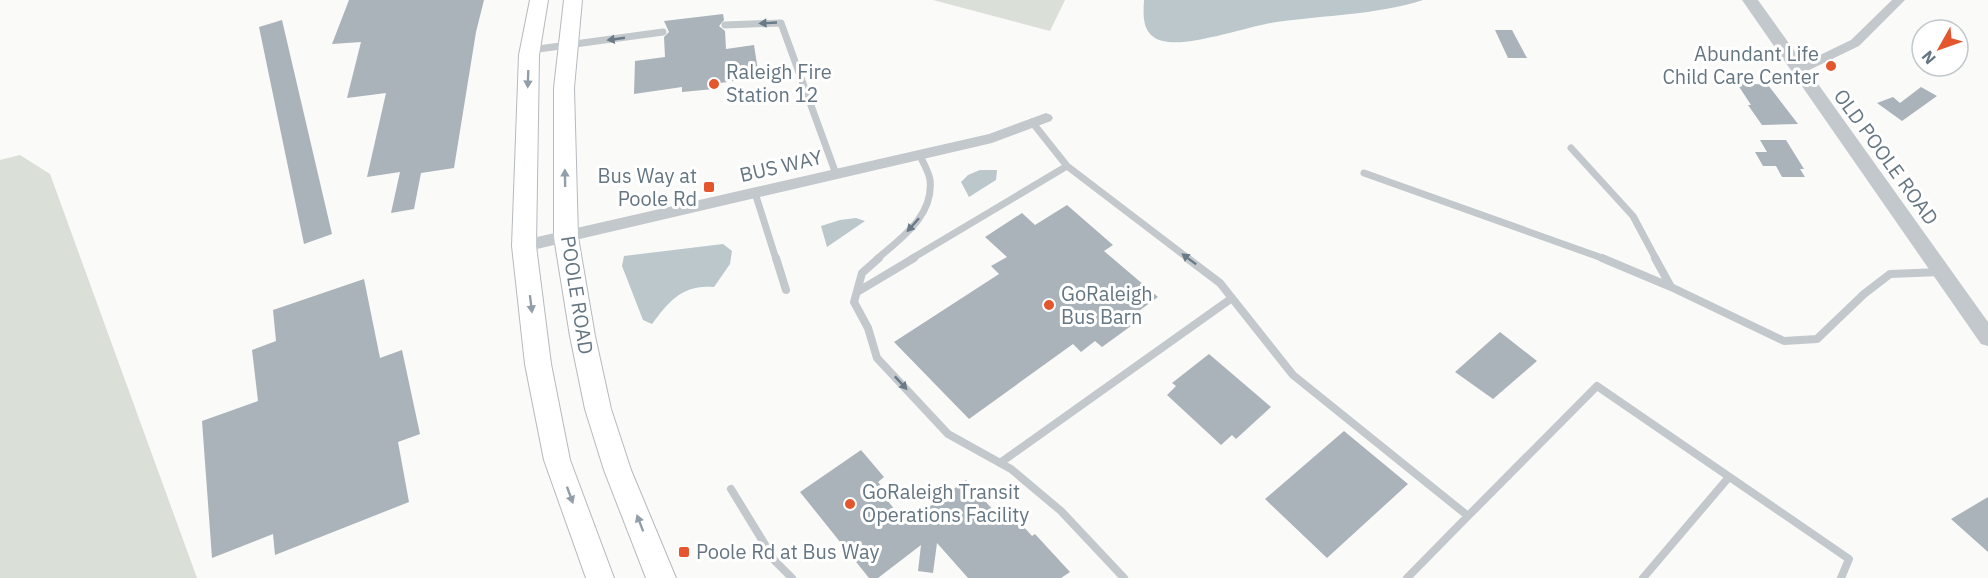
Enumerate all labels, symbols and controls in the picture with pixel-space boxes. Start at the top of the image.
north arrow [1910,18,1970,78]
one-way arrow [758,19,777,28]
one-way arrow [606,35,625,44]
place label: Abundant Life Child Care Center [1662,40,1819,90]
text: N [1917,47,1940,69]
place label: Raleigh Fire Station 12 [726,58,832,108]
marker: Abundant Life Child Care Center [1824,59,1838,73]
one-way arrow [523,69,533,88]
marker: Raleigh Fire Station 12 [707,77,721,91]
street label: OLD POOLE ROAD [1828,83,1945,230]
street label: BUS WAY [737,143,825,188]
place label: Bus Way at Poole Rd [598,162,697,212]
one-way arrow [560,169,570,188]
marker: Bus Way at Poole Rd [702,180,716,194]
one-way arrow [907,217,920,232]
street label: POOLE ROAD [555,234,600,356]
one-way arrow [1182,253,1197,265]
place label: GoRaleigh Bus Barn [1061,280,1153,330]
one-way arrow [526,295,536,314]
marker: GoRaleigh Bus Barn [1042,298,1056,312]
one-way arrow [894,375,908,390]
place label: GoRaleigh Transit Operations Facility [862,478,1029,528]
one-way arrow [565,486,575,504]
marker: GoRaleigh Transit Operations Facility [843,497,857,511]
one-way arrow [634,514,644,532]
place label: Poole Rd at Bus Way [696,538,880,565]
marker: Poole Rd at Bus Way [677,545,691,559]

